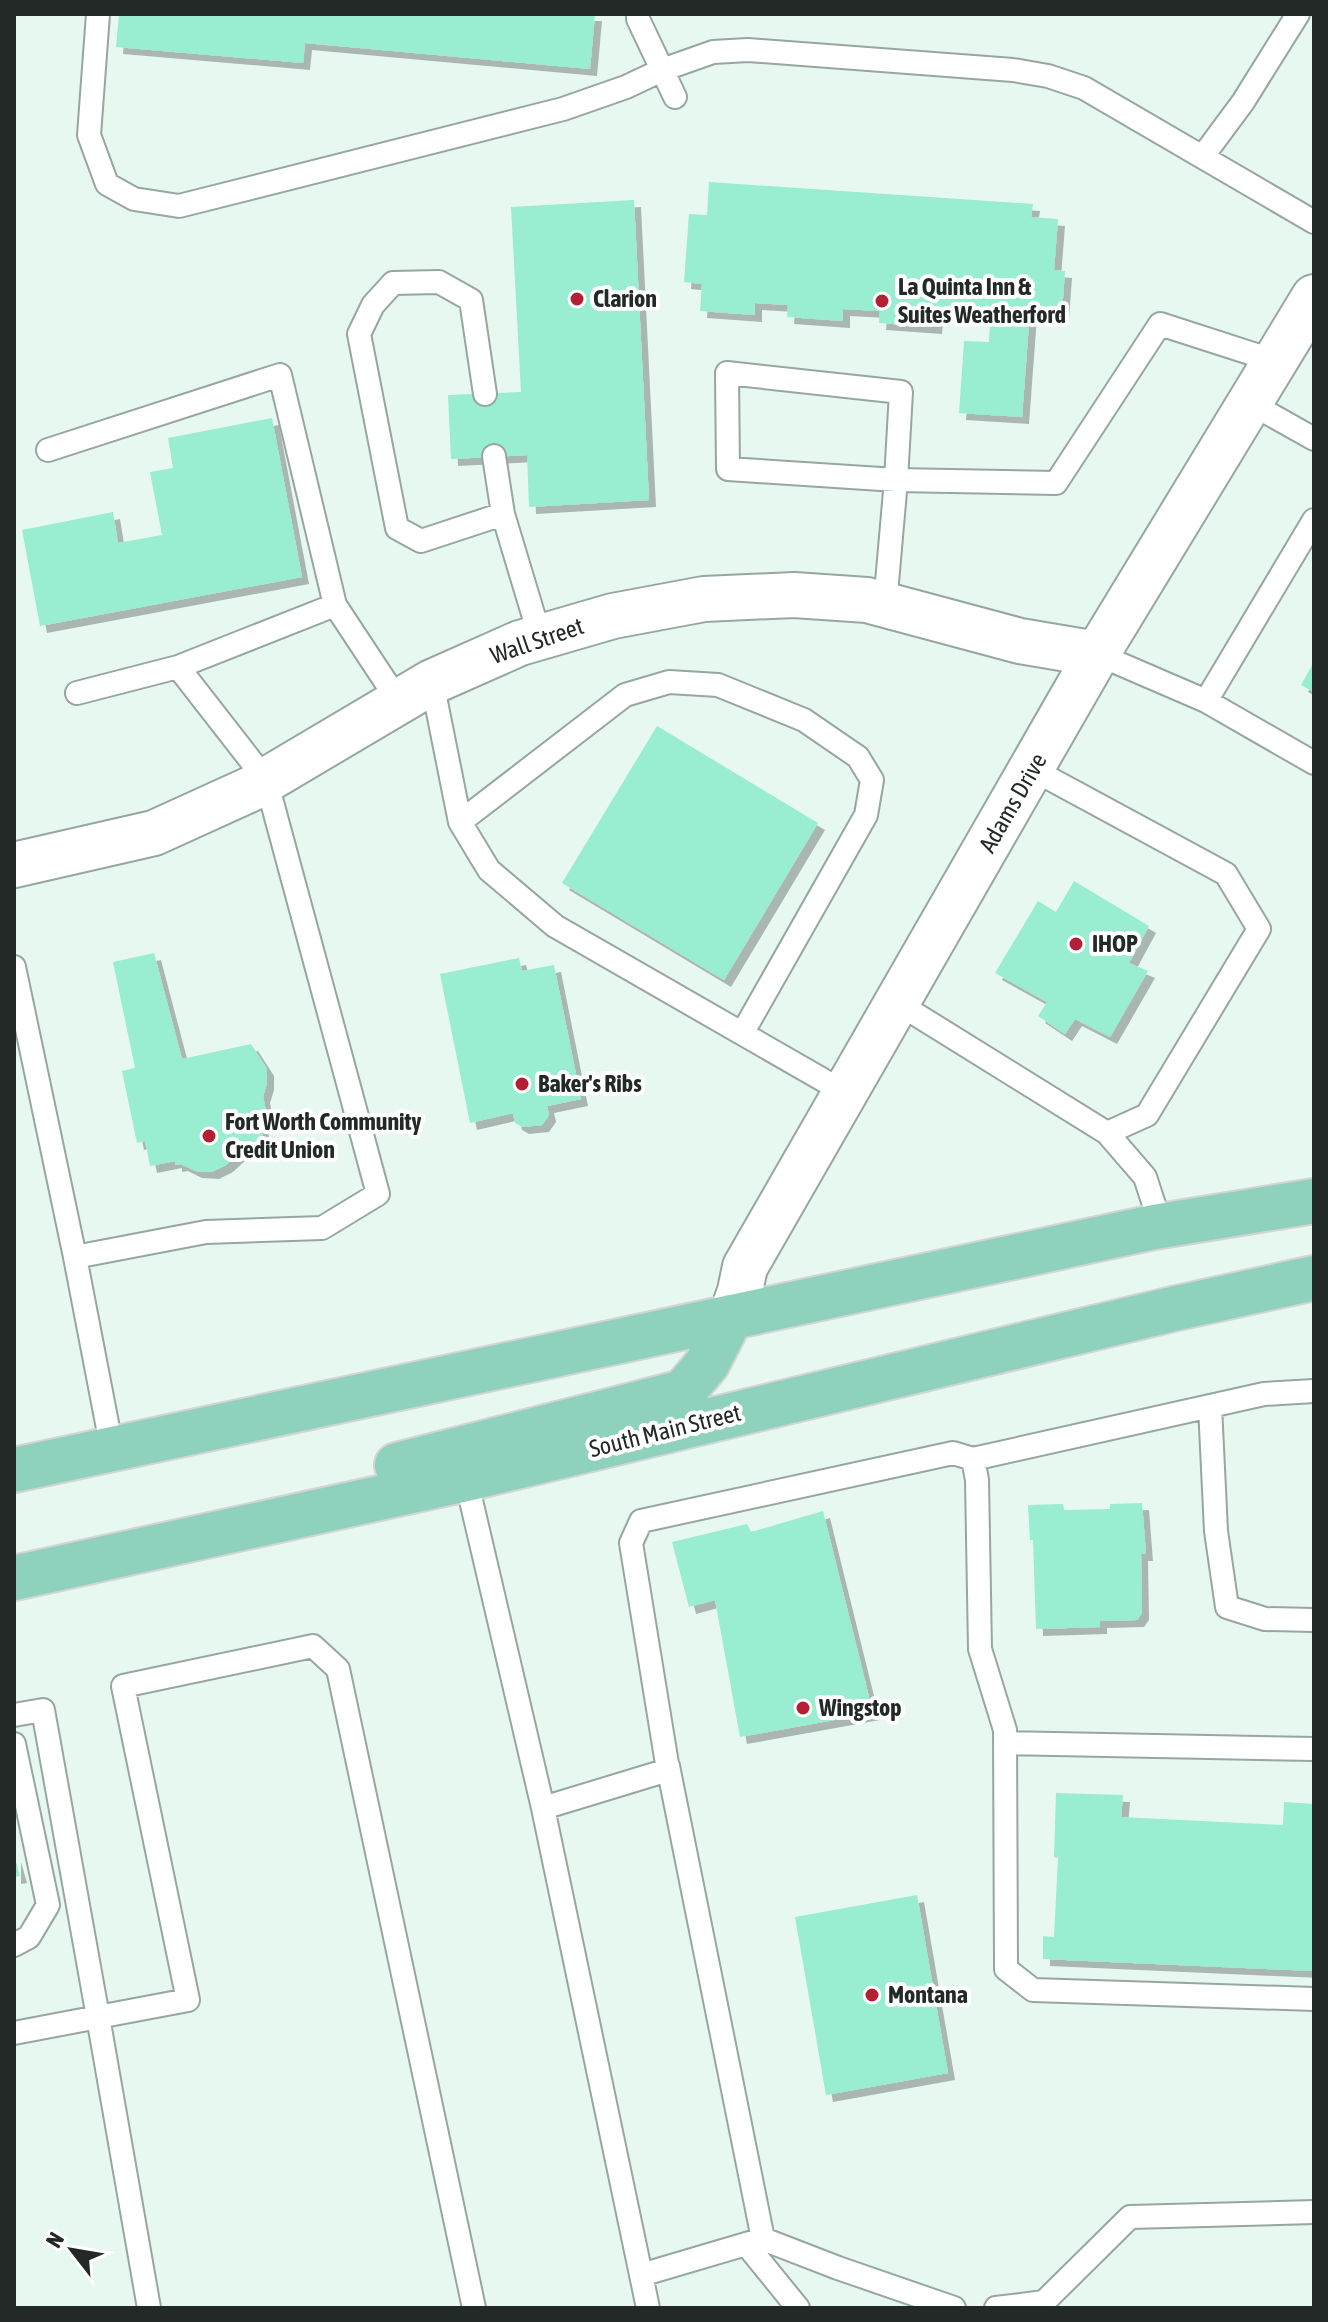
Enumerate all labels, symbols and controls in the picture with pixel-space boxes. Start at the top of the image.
place label: La Quinta Inn & Suites Weatherford [898,273,1066,328]
place label: Clarion [593,285,657,312]
marker: Clarion [568,290,586,308]
marker: La Quinta Inn & Suites Weatherford [873,292,891,310]
street label: Wall Street [487,612,587,669]
street label: Adams Drive [973,748,1052,857]
place label: IHOP [1092,930,1138,957]
marker: IHOP [1067,935,1085,953]
place label: Baker's Ribs [538,1070,642,1097]
marker: Baker's Ribs [513,1075,531,1093]
place label: Fort Worth Community Credit Union [225,1108,421,1163]
marker: Fort Worth Community Credit Union [200,1127,218,1145]
street label: South Main Street [586,1399,743,1462]
place label: Wingstop [818,1694,902,1721]
marker: Wingstop [794,1699,812,1717]
place label: Montana [888,1981,968,2008]
marker: Montana [863,1986,881,2004]
north arrow [32,2210,112,2290]
text: N [40,2227,69,2252]

